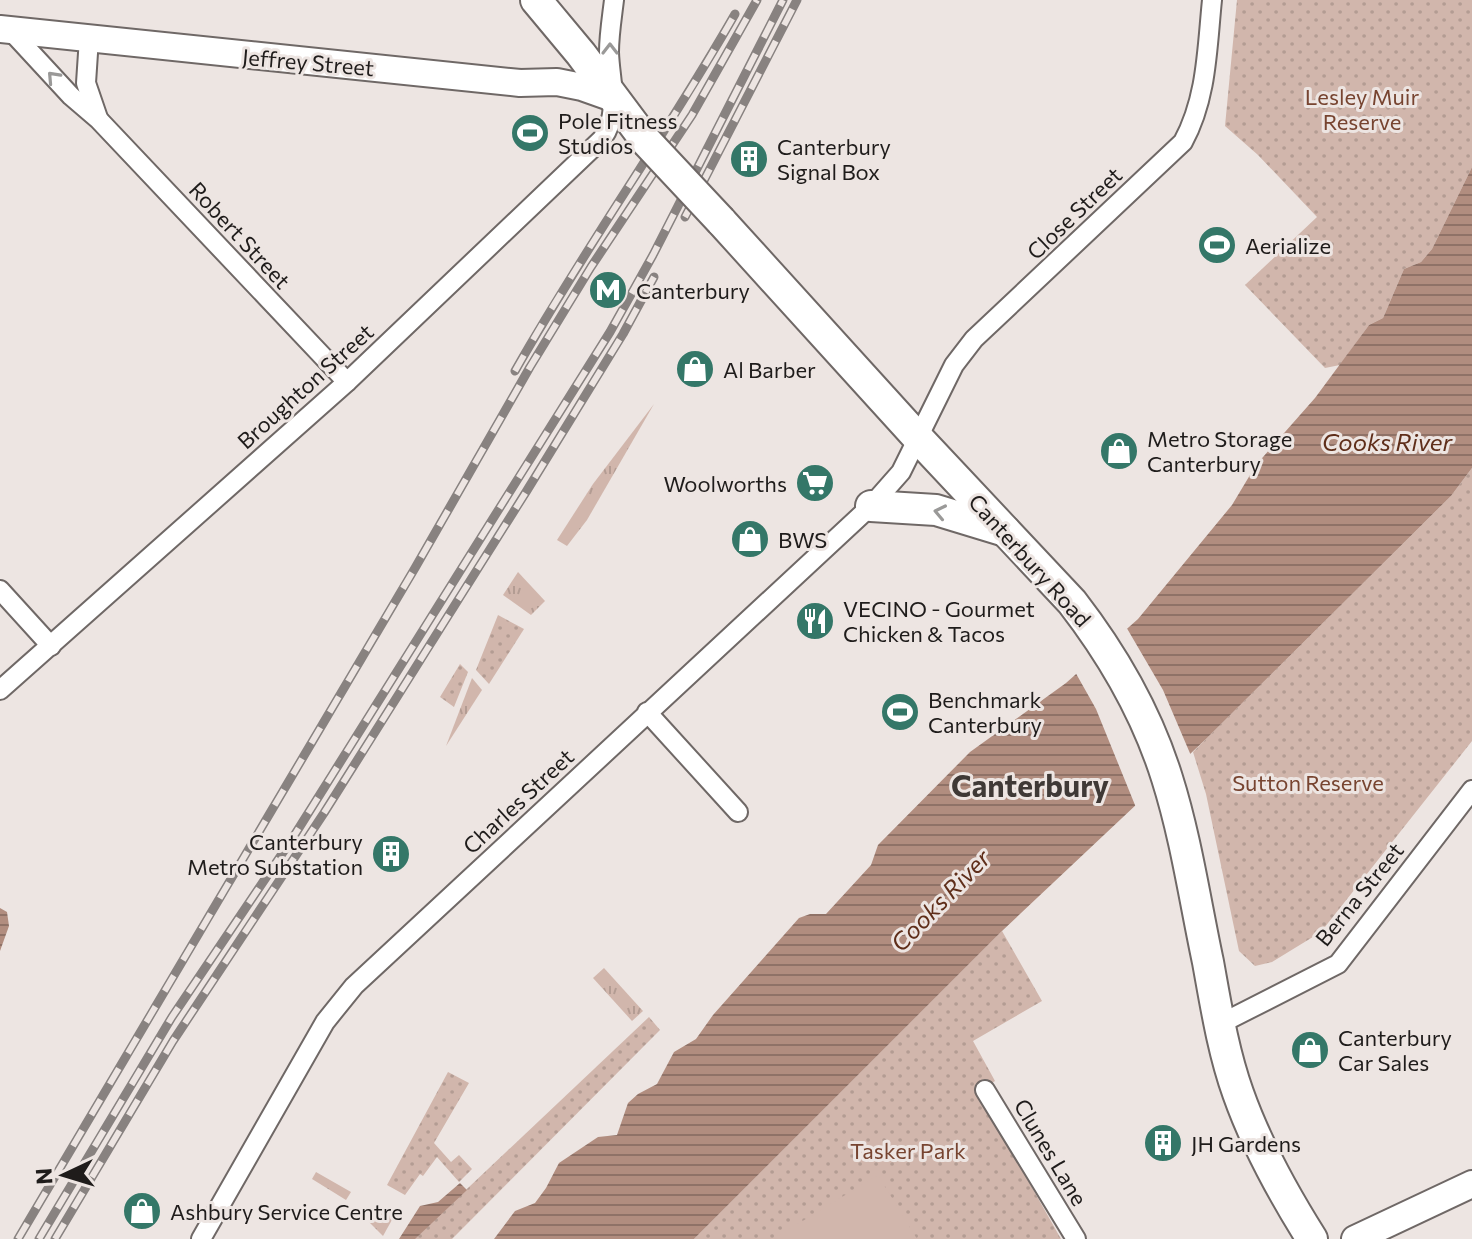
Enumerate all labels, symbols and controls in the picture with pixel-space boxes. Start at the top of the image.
one-way arrow [601,42,619,55]
street label: Jeffrey Street [241,43,375,81]
one-way arrow [49,71,63,86]
park label: Lesley Muir Reserve [1305,83,1419,135]
place label: Pole Fitness Studios [558,107,677,159]
sports icon: Pole Fitness Studios [509,112,551,154]
place label: Canterbury Signal Box [777,133,891,185]
building icon: Canterbury Signal Box [728,138,770,180]
street label: Close Street [1021,161,1127,265]
street label: Robert Street [184,176,296,294]
sports icon: Aerialize [1196,224,1238,266]
place label: Aerialize [1245,232,1331,259]
metro station icon: Canterbury [587,269,629,311]
place label: Canterbury [636,277,750,304]
street label: Broughton Street [231,318,379,454]
shop icon: Al Barber [674,348,716,390]
place label: Al Barber [723,356,816,383]
place label: Metro Storage Canterbury [1147,425,1292,477]
water label: Cooks River [1322,427,1454,456]
shop icon: Metro Storage Canterbury [1098,430,1140,472]
supermarket icon: Woolworths [794,462,836,504]
place label: Woolworths [663,470,787,497]
street label: Canterbury Road [963,488,1097,632]
one-way arrow [933,504,947,521]
shop icon: BWS [729,518,771,560]
place label: BWS [778,526,827,553]
place label: VECINO - Gourmet Chicken & Tacos [843,595,1035,647]
restaurant icon: VECINO - Gourmet Chicken & Tacos [794,600,836,642]
place label: Benchmark Canterbury [928,686,1042,738]
sports icon: Benchmark Canterbury [879,691,921,733]
street label: Charles Street [457,743,579,859]
district label: Canterbury [951,766,1110,803]
park label: Sutton Reserve [1232,769,1384,796]
place label: Canterbury Metro Substation [187,828,363,880]
building icon: Canterbury Metro Substation [370,833,412,875]
street label: Berna Street [1309,837,1409,951]
water label: Cooks River [884,842,997,957]
place label: Canterbury Car Sales [1338,1024,1452,1076]
shop icon: Canterbury Car Sales [1289,1029,1331,1071]
street label: Clunes Lane [1009,1094,1093,1210]
building icon: JH Gardens [1142,1122,1184,1164]
place label: JH Gardens [1191,1130,1301,1157]
north arrow [24,1135,104,1215]
park label: Tasker Park [850,1137,966,1164]
text: N [30,1167,58,1186]
shop icon: Ashbury Service Centre [121,1190,163,1232]
place label: Ashbury Service Centre [170,1198,403,1225]

